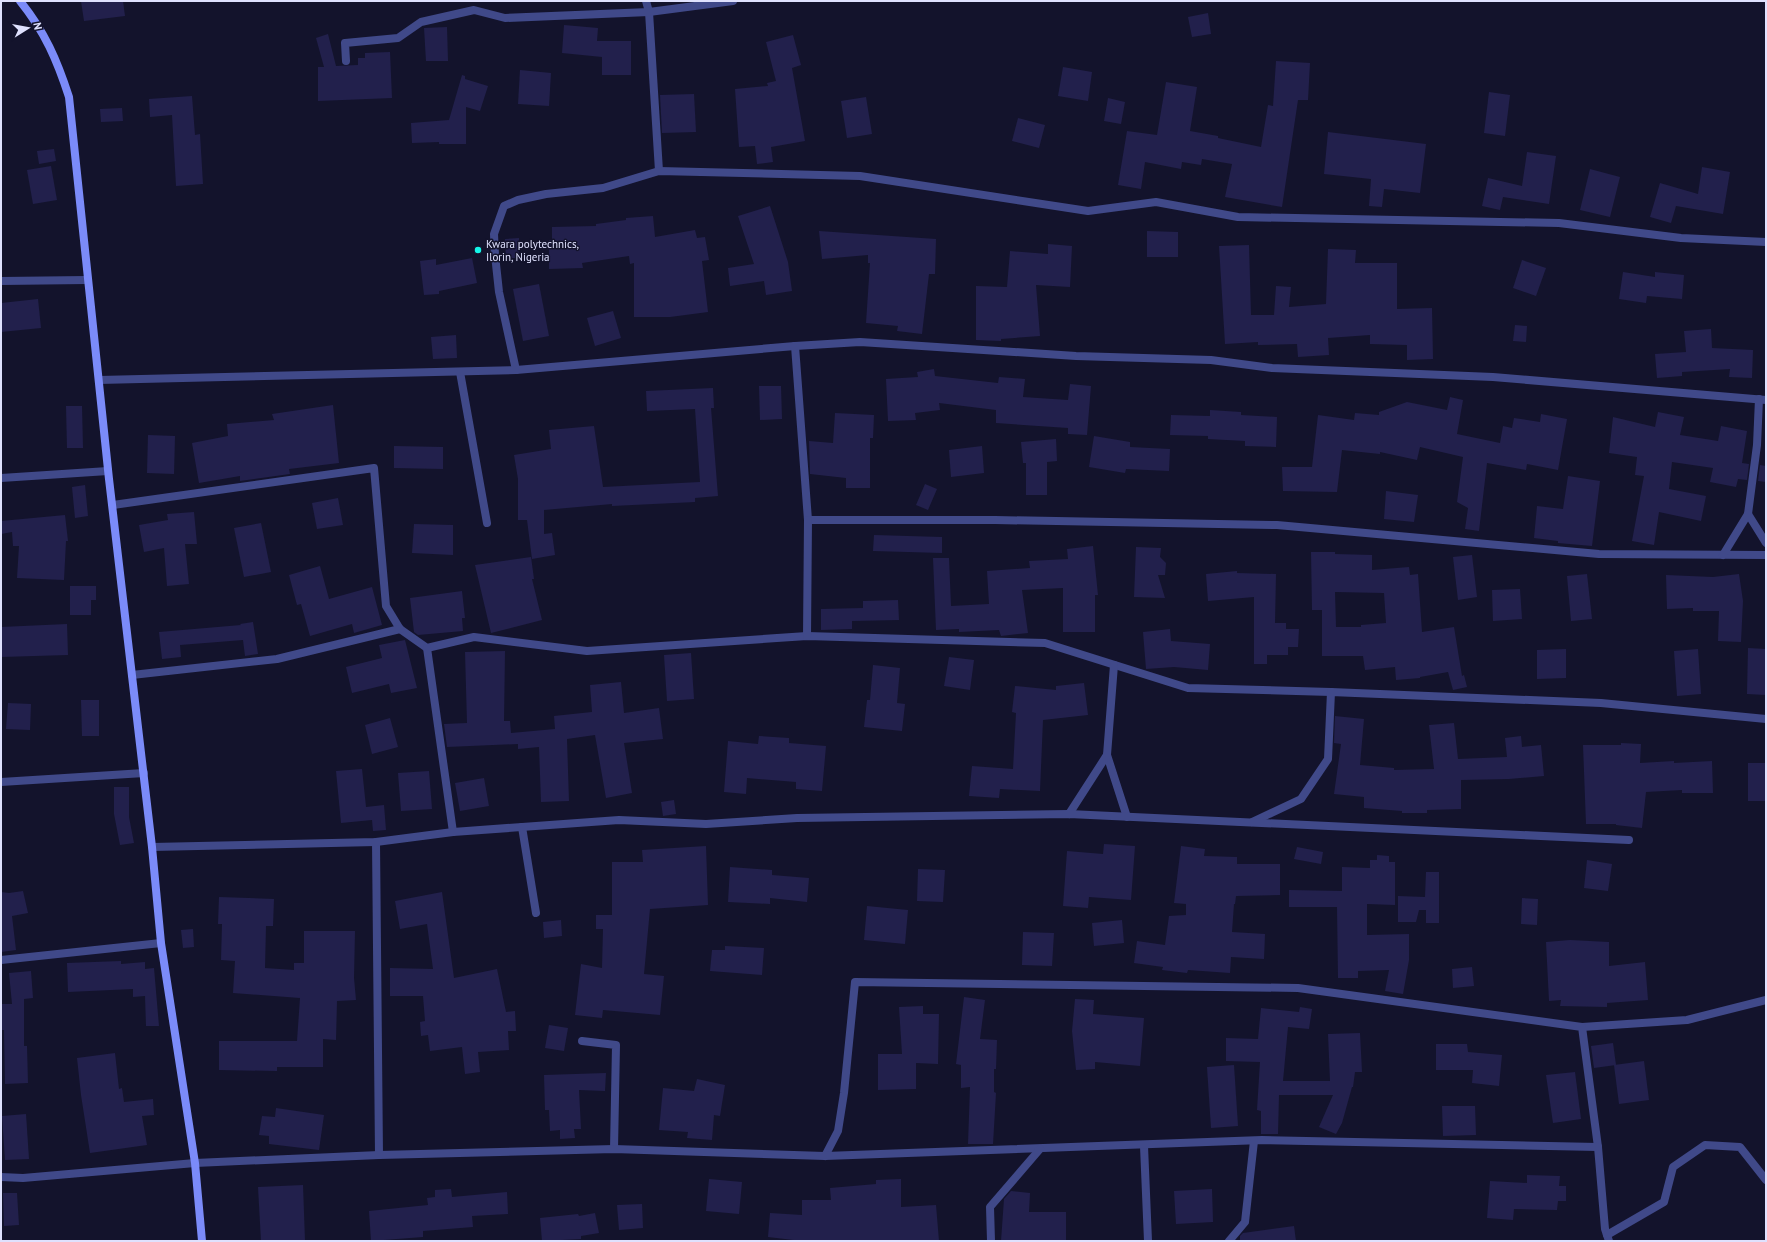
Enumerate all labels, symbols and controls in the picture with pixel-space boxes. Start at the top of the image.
north arrow [8,8,48,48]
text: N [30,21,45,31]
place label: Kwara polytechnics, Ilorin, Nigeria [486,237,579,264]
marker: Kwara polytechnics, Ilorin, Nigeria [473,245,483,255]

